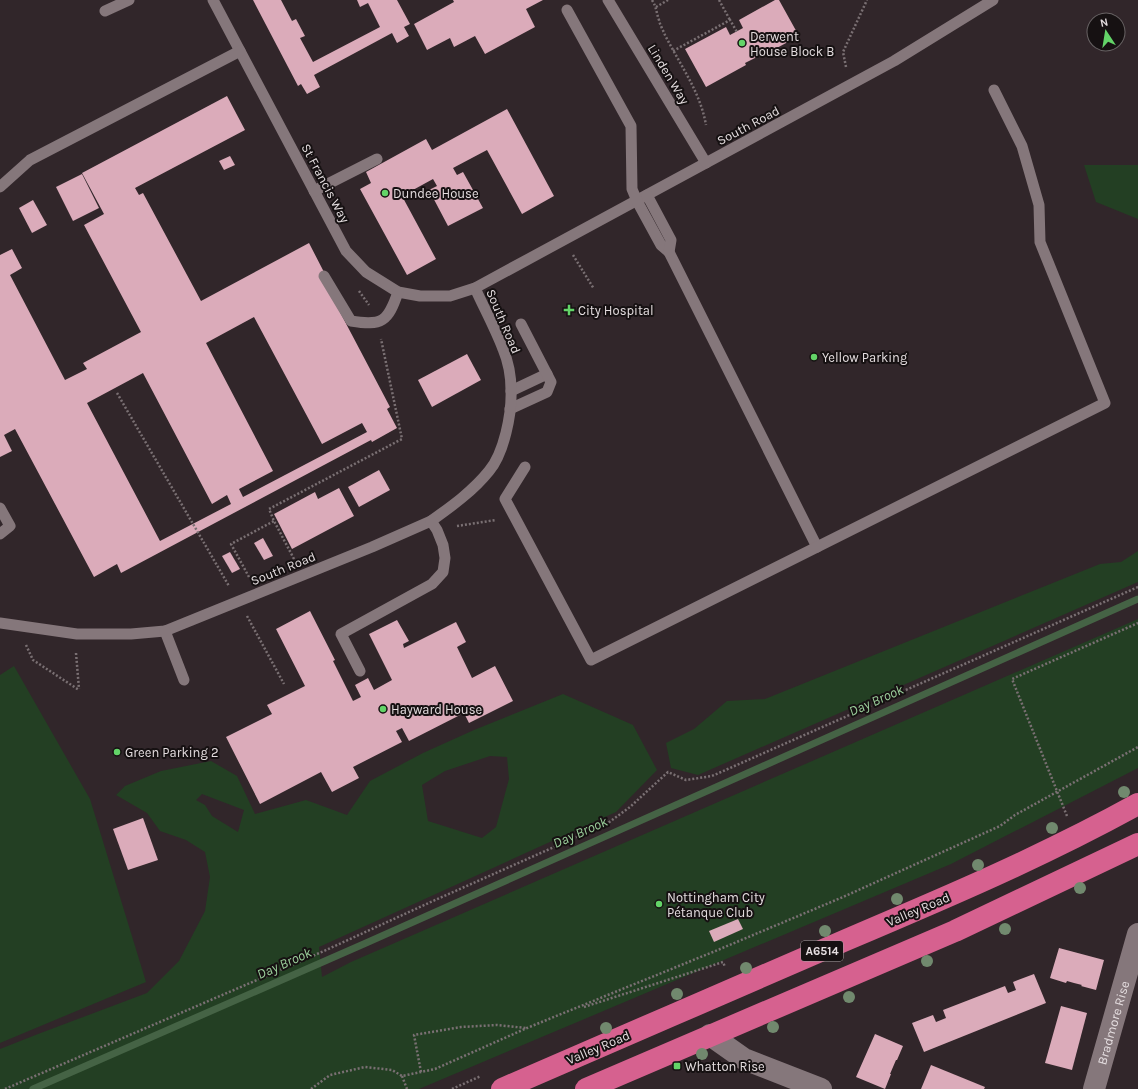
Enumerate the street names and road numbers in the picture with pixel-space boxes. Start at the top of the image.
street label: Linden Way [645,41,692,107]
street label: South Road [714,103,782,148]
street label: St Francis Way [298,141,353,225]
street label: South Road [483,287,524,356]
street label: South Road [249,549,318,588]
street label: Valley Road [884,889,952,929]
road number: A6514 [801,941,843,961]
street label: Bradmore Rise [1094,979,1132,1067]
street label: Valley Road [564,1027,632,1067]

